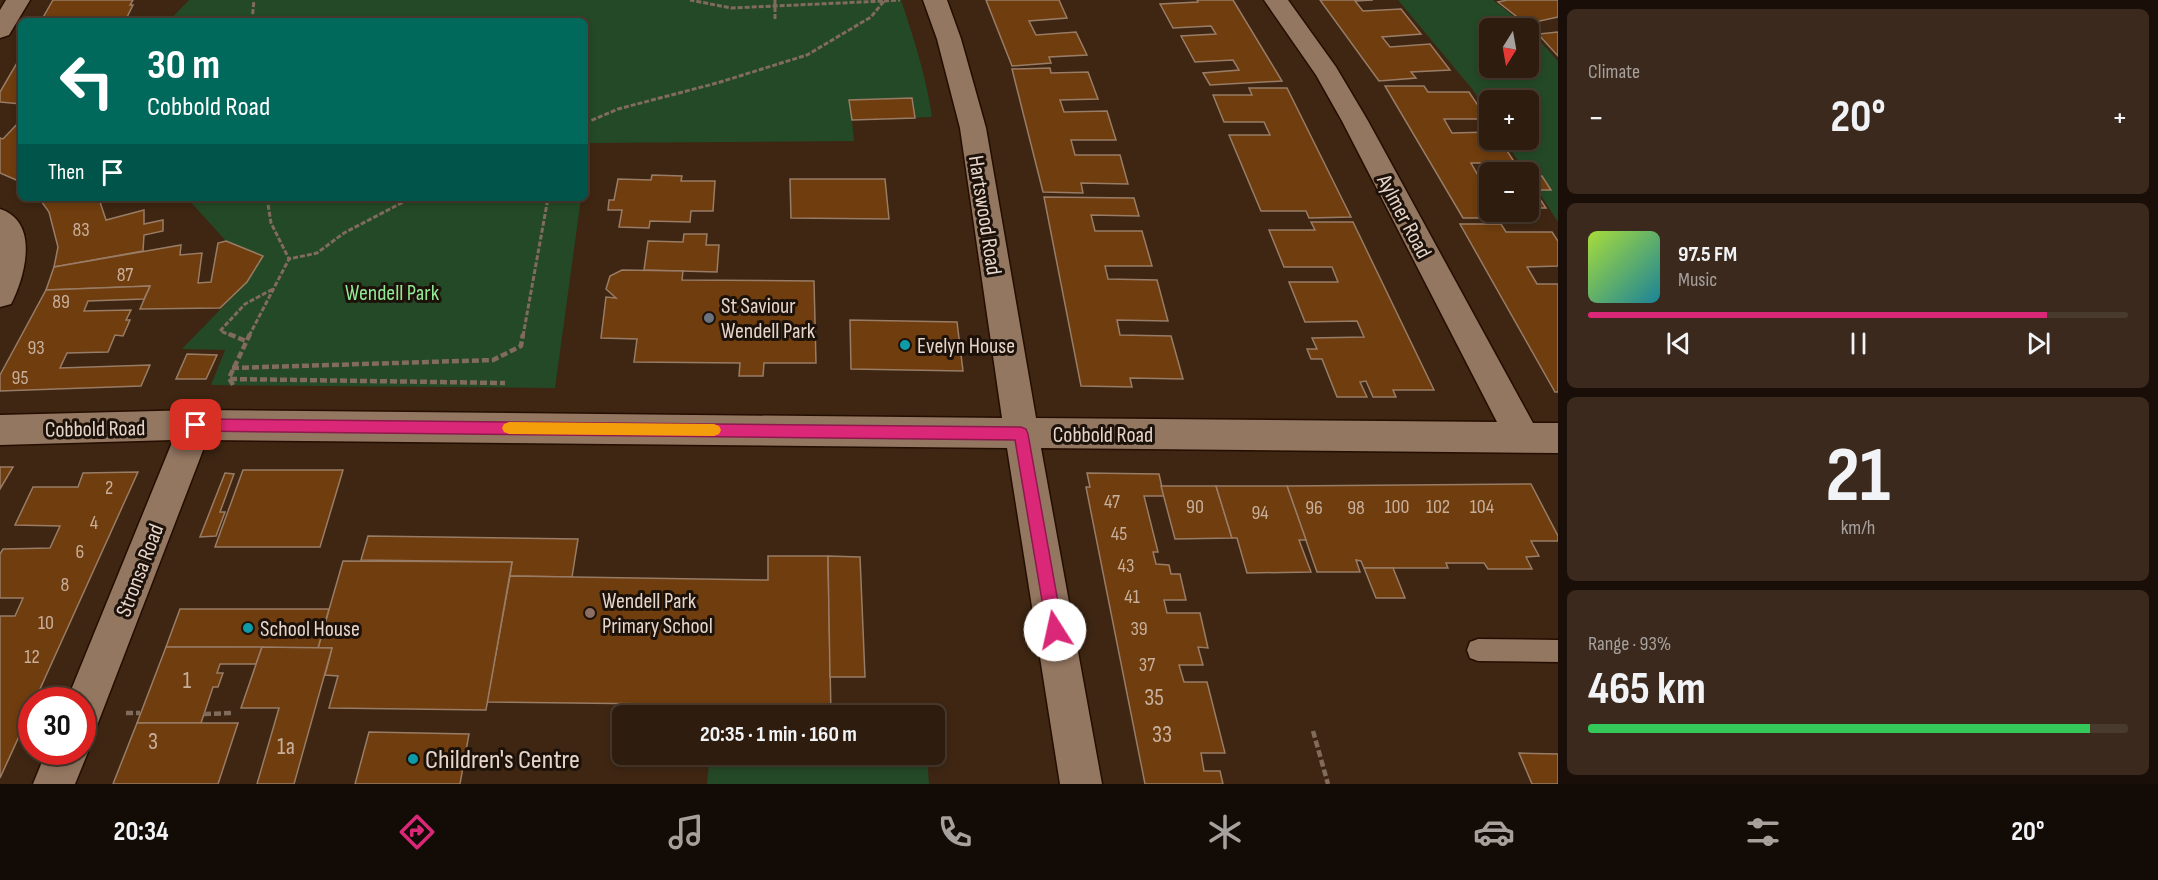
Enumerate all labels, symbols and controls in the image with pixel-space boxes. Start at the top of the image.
north arrow [1479,18,1539,78]
map controls [1479,18,1539,222]
text: 30 m [147,40,220,91]
icon: left [48,42,126,120]
text: Climate [1588,60,1640,84]
button: + [1479,90,1539,150]
text: 20° [1830,90,1886,145]
text: Cobbold Road [147,91,270,123]
text: − [1588,98,1604,138]
text: + [2112,98,2128,138]
street label: Hartswood Road [962,154,1007,277]
icon: arrive [96,156,129,189]
text: Then [48,159,84,186]
button: − [1479,162,1539,222]
street label: Aylmer Road [1370,169,1437,263]
house number: 83 [72,218,90,242]
text: 97.5 FM [1678,241,1737,268]
house number: 87 [117,263,133,287]
text: Music [1678,268,1717,292]
park label: Wendell Park [345,280,440,307]
house number: 89 [52,290,70,314]
place label: St Saviour Wendell Park [721,293,816,345]
marker: St Saviour Wendell Park [702,311,716,325]
icon: previous [1662,327,1695,360]
icon: pause [1842,327,1875,360]
icon: next [2022,327,2055,360]
place label: Evelyn House [917,333,1015,360]
house number: 93 [27,336,45,360]
marker: Evelyn House [898,338,912,352]
house number: 95 [12,366,28,390]
pin [170,399,221,450]
icon: arrive [179,408,212,441]
street label: Cobbold Road [45,415,145,444]
street label: Cobbold Road [1053,422,1153,449]
text: 21 [1826,430,1890,523]
house number: 2 [105,476,113,500]
house number: 47 [1104,490,1120,514]
house number: 90 [1186,495,1204,519]
house number: 100 [1385,495,1409,519]
house number: 102 [1426,495,1450,519]
house number: 104 [1470,495,1494,519]
house number: 96 [1305,496,1323,520]
house number: 98 [1347,496,1365,520]
house number: 94 [1251,501,1269,525]
house number: 4 [90,511,98,535]
text: km/h [1841,516,1875,540]
street label: Stronsa Road [110,520,170,621]
house number: 45 [1111,522,1127,546]
house number: 6 [76,540,84,564]
house number: 43 [1118,554,1134,578]
house number: 8 [61,573,69,597]
house number: 41 [1124,585,1140,609]
place label: Wendell Park Primary School [602,588,713,640]
position arrow [1023,598,1087,662]
marker: Wendell Park Primary School [583,606,597,620]
house number: 10 [38,611,54,635]
place label: School House [260,616,360,643]
house number: 39 [1130,617,1148,641]
marker: School House [241,621,255,635]
text: Range · 93% [1588,632,1671,656]
house number: 12 [24,645,40,669]
house number: 37 [1139,653,1155,677]
text: 465 km [1588,662,1706,717]
house number: 1 [183,666,192,695]
house number: 35 [1144,683,1164,712]
speed limit sign: 30 [18,687,96,765]
house number: 33 [1152,720,1172,749]
text: 20:35 · 1 min · 160 m [700,721,857,748]
house number: 3 [148,727,158,756]
house number: 1a [277,732,295,761]
place label: Children's Centre [425,744,580,776]
marker: Children's Centre [406,752,420,766]
icon: directions [396,811,438,853]
icon: music [665,811,707,853]
icon: phone [934,811,976,853]
icon: climate [1204,811,1246,853]
icon: car [1473,811,1515,853]
icon: filters [1742,811,1784,853]
text: 20:34 [114,816,169,848]
text: 20° [2011,816,2044,848]

